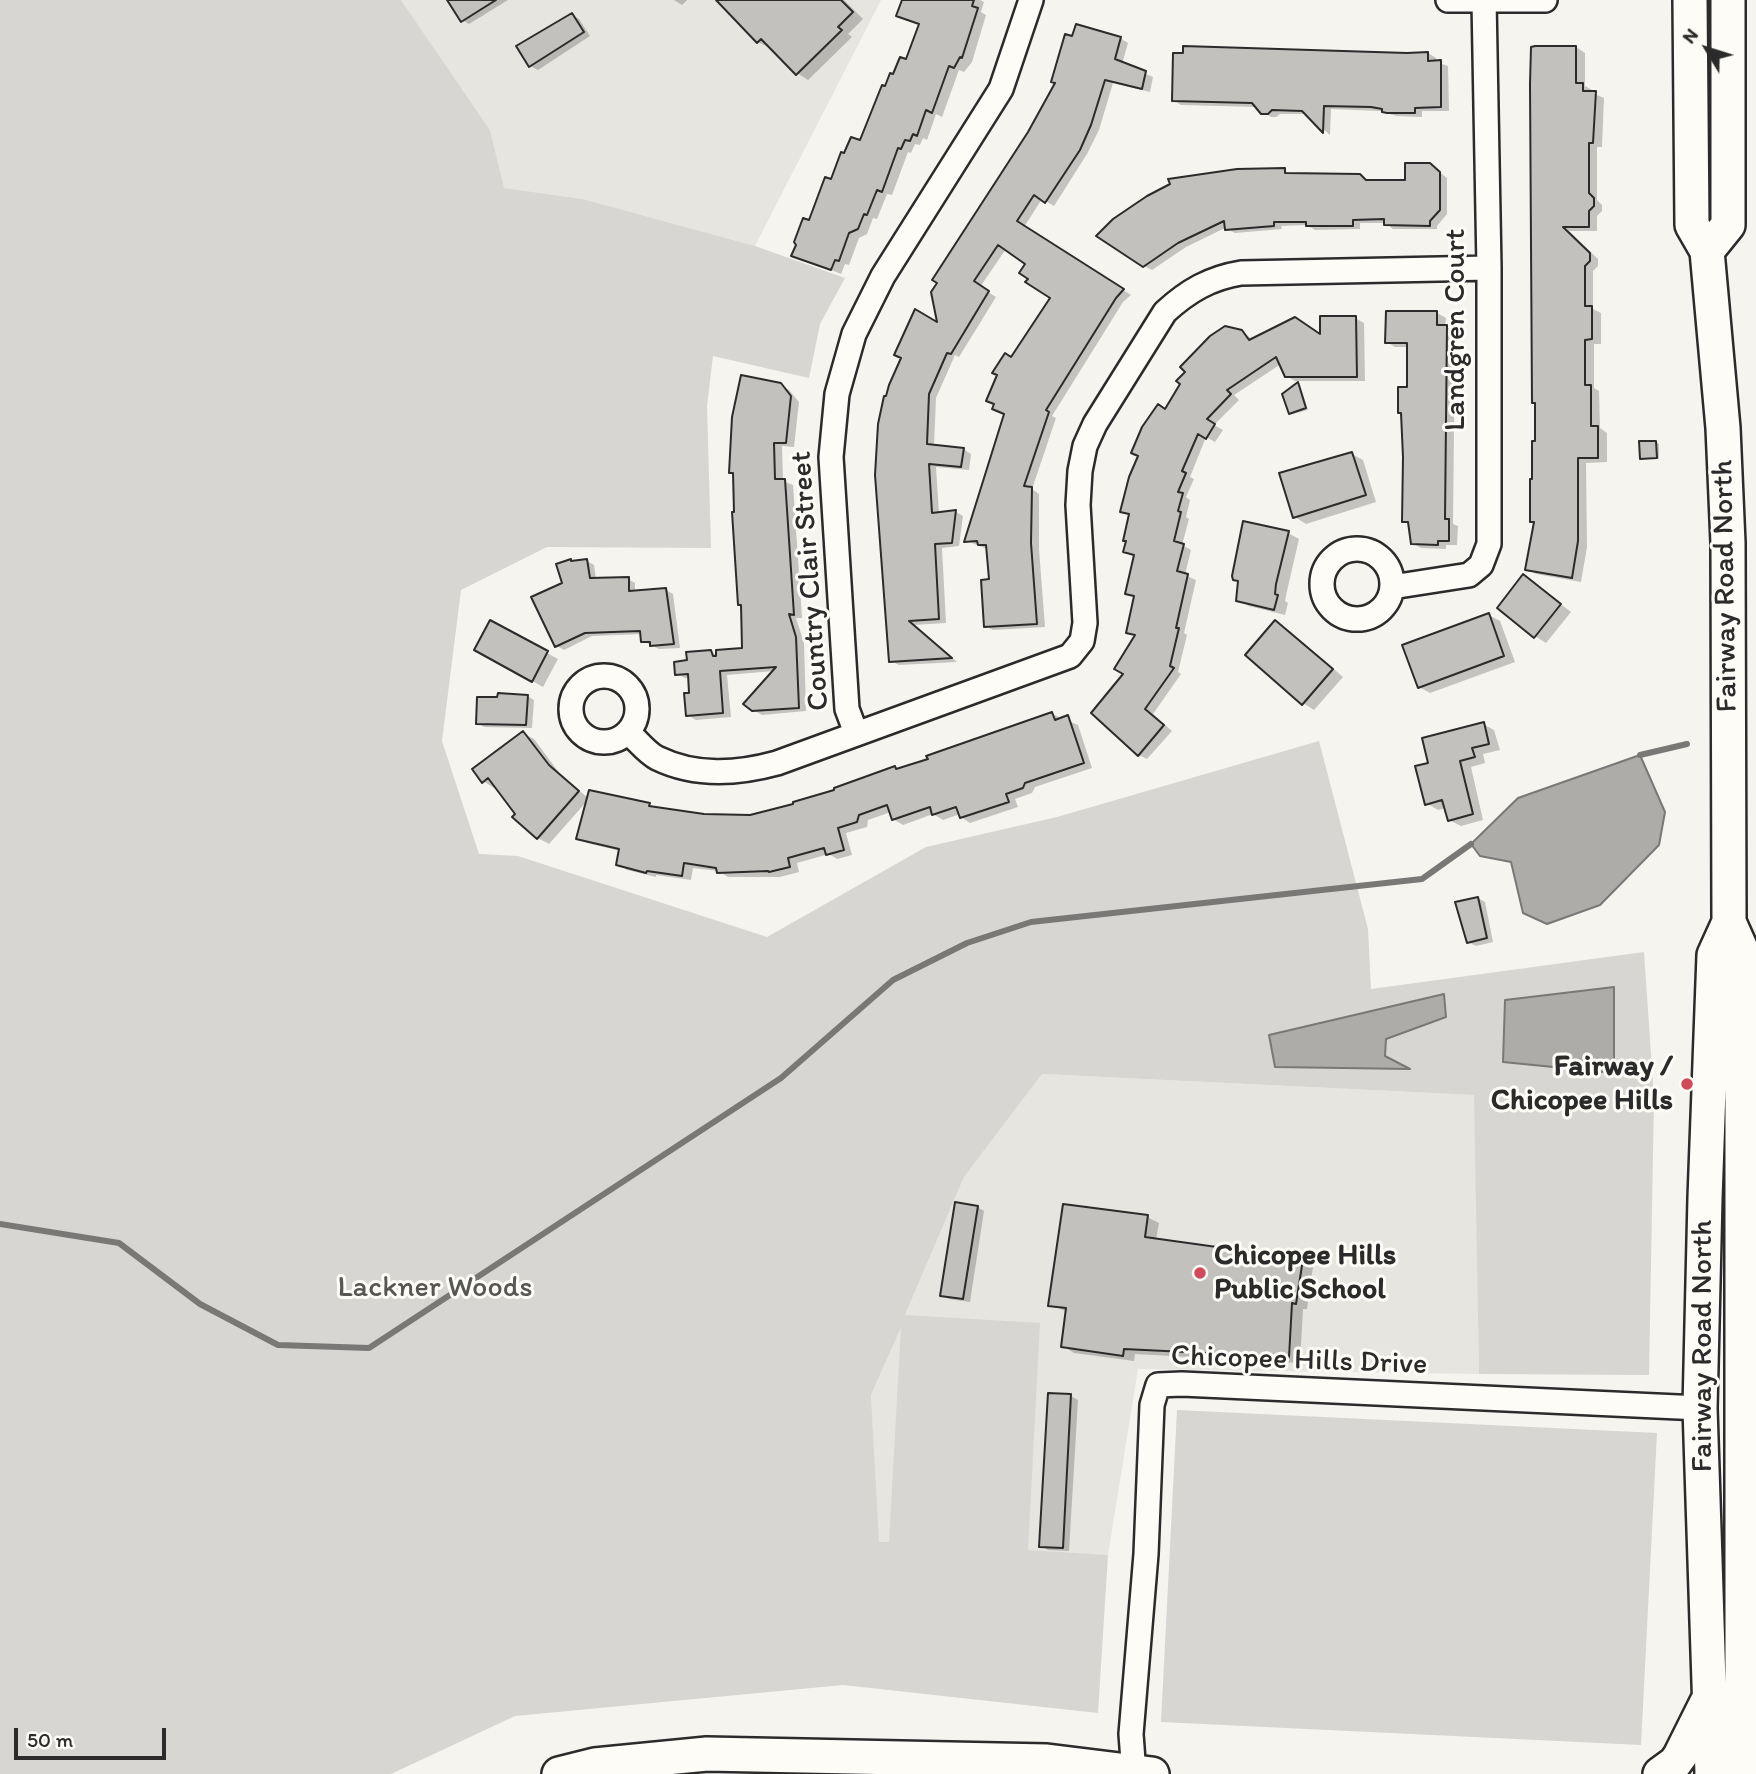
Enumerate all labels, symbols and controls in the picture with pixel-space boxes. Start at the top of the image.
north arrow [1672,14,1742,84]
text: N [1677,24,1703,48]
street label: Landgren Court [1438,229,1474,431]
street label: Country Clair Street [784,450,838,712]
street label: Fairway Road North [1706,459,1746,713]
place label: Fairway / Chicopee Hills [1491,1049,1673,1120]
marker: Fairway / Chicopee Hills [1679,1076,1695,1092]
street label: Fairway Road North [1685,1220,1721,1472]
place label: Chicopee Hills Public School [1214,1238,1396,1308]
marker: Chicopee Hills Public School [1192,1265,1208,1281]
park label: Lackner Woods [337,1270,533,1306]
street label: Chicopee Hills Drive [1170,1339,1428,1383]
scale bar [18,1714,170,1758]
text: 50 m [27,1727,73,1752]

